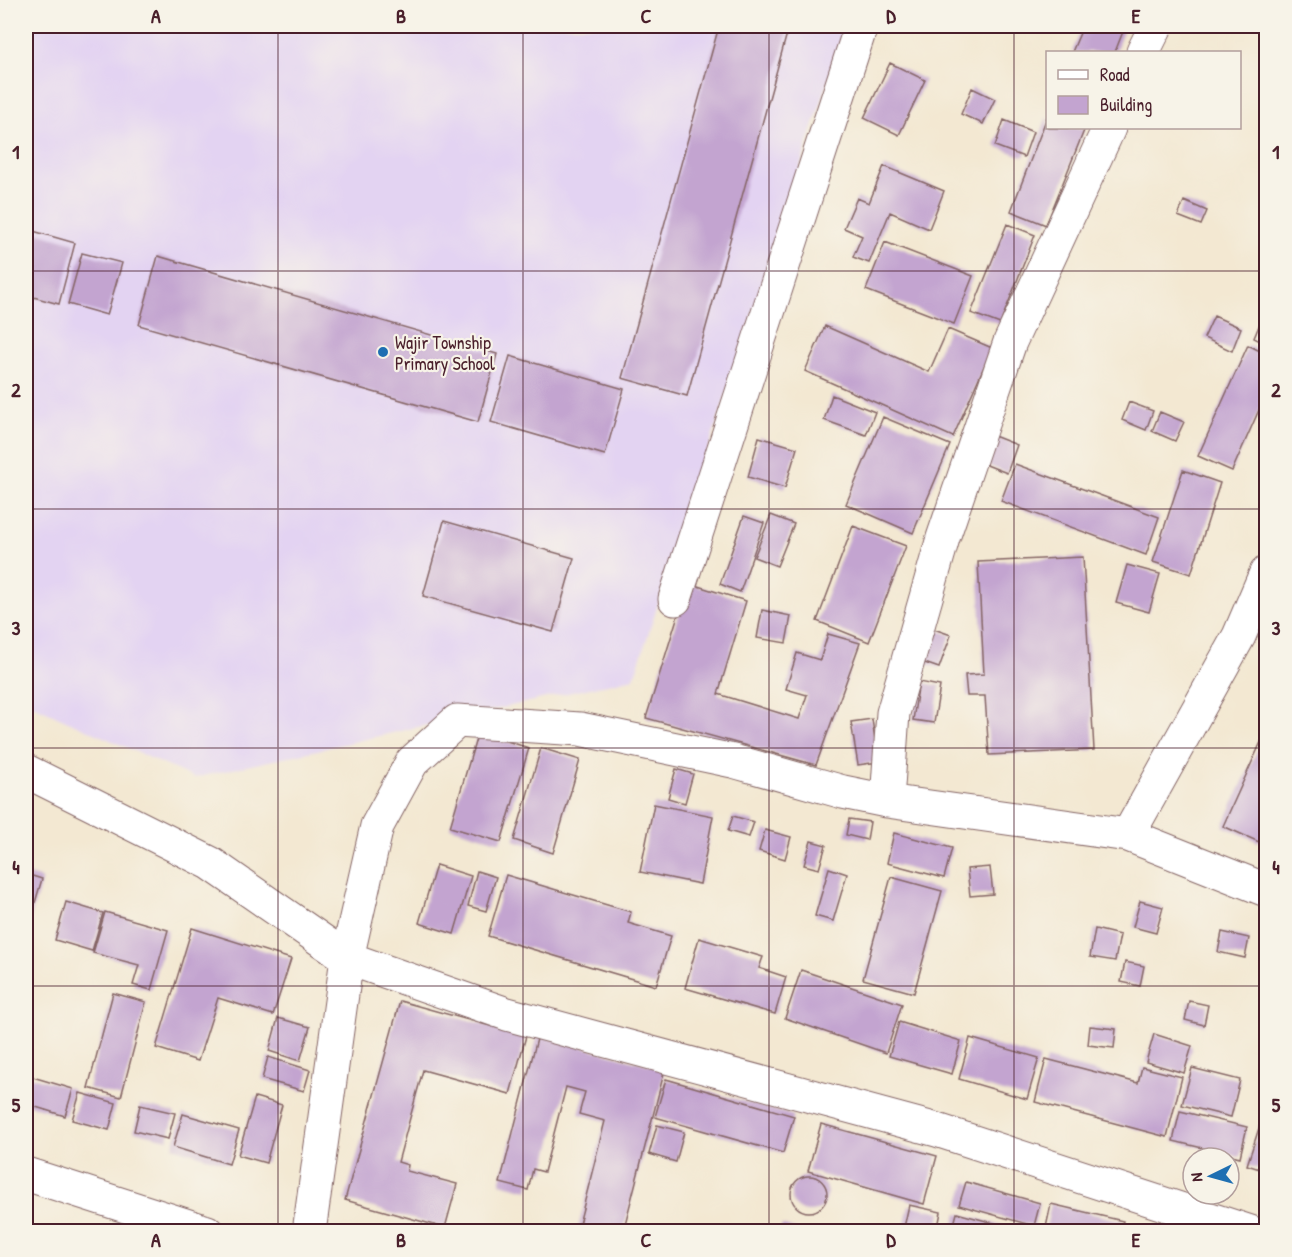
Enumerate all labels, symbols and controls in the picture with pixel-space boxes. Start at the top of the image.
text: A [151,2,161,29]
text: B [396,2,406,29]
text: C [641,2,652,29]
text: D [886,2,896,29]
text: E [1132,2,1141,29]
legend [1046,51,1241,129]
text: Road [1100,62,1130,87]
text: Building [1100,92,1152,117]
text: 1 [12,138,20,165]
text: 1 [1272,138,1280,165]
place label: Wajir Township Primary School [395,330,495,376]
marker: Wajir Township Primary School [376,345,390,359]
text: 2 [11,376,21,403]
text: 2 [1271,376,1281,403]
text: 3 [12,614,21,641]
text: 3 [1272,614,1281,641]
text: 4 [12,853,20,880]
text: 4 [1272,853,1280,880]
text: 5 [12,1091,21,1118]
text: 5 [1272,1091,1281,1118]
north arrow [1181,1146,1241,1206]
text: N [1185,1172,1207,1183]
text: A [151,1226,161,1253]
text: B [396,1226,406,1253]
text: C [641,1226,652,1253]
text: D [886,1226,896,1253]
text: E [1132,1226,1141,1253]

